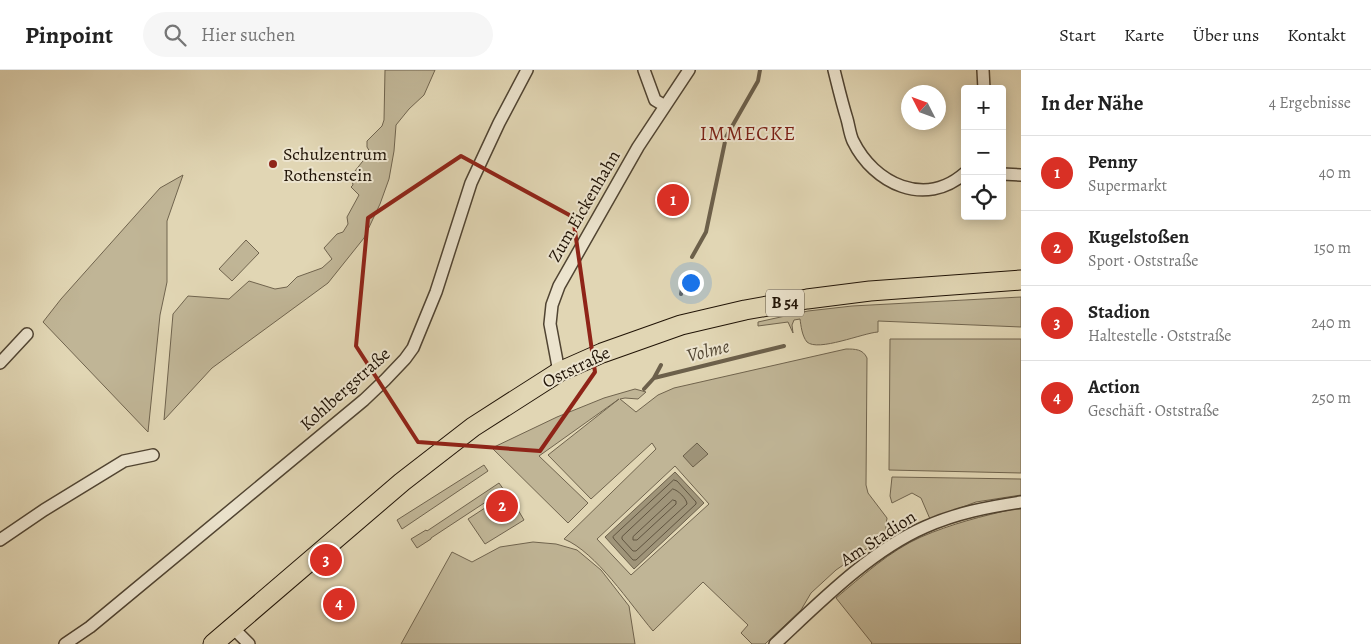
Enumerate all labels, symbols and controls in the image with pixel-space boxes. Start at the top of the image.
search box [143,12,493,57]
text: Pinpoint [25,19,113,51]
icon: search [161,21,189,49]
text: Hier suchen [201,22,295,48]
text: Start [1059,23,1096,47]
text: Karte [1124,23,1164,47]
text: Über uns [1192,23,1259,47]
text: Kontakt [1287,23,1346,47]
north arrow [901,85,946,130]
map controls [961,85,1006,220]
button: + [961,85,1006,130]
text: In der Nähe [1041,89,1143,117]
text: 4 Ergebnisse [1269,92,1351,114]
district label: IMMECKE [700,120,796,147]
button: − [961,130,1006,175]
place label: Schulzentrum Rothenstein [283,142,387,187]
street label: Zum Eickenhahn [542,146,626,266]
text: Penny [1088,149,1137,175]
marker: Schulzentrum Rothenstein [267,158,279,170]
text: 1 [1054,162,1060,184]
text: 40 m [1319,162,1351,184]
button: locate [961,175,1006,220]
text: Supermarkt [1088,175,1167,197]
pin: 1 [657,181,689,219]
text: Kugelstoßen [1088,224,1189,250]
text: 2 [1053,237,1061,259]
text: 150 m [1314,237,1351,259]
text: Sport · Oststraße [1088,250,1198,272]
your location [678,270,704,296]
road number: B 54 [766,290,804,317]
text: Stadion [1088,299,1150,325]
text: 3 [1054,312,1060,334]
text: 240 m [1311,312,1351,334]
text: Haltestelle · Oststraße [1088,325,1231,347]
water label: Volme [684,333,732,369]
street label: Oststraße [538,340,614,394]
street label: Kohlbergstraße [295,342,395,436]
text: Action [1088,374,1140,400]
text: 4 [1053,387,1061,409]
text: 250 m [1312,387,1351,409]
text: Geschäft · Oststraße [1088,400,1219,422]
pin: 2 [486,487,518,525]
street label: Am Stadion [835,504,921,572]
pin: 3 [310,541,342,579]
pin: 4 [323,585,355,623]

